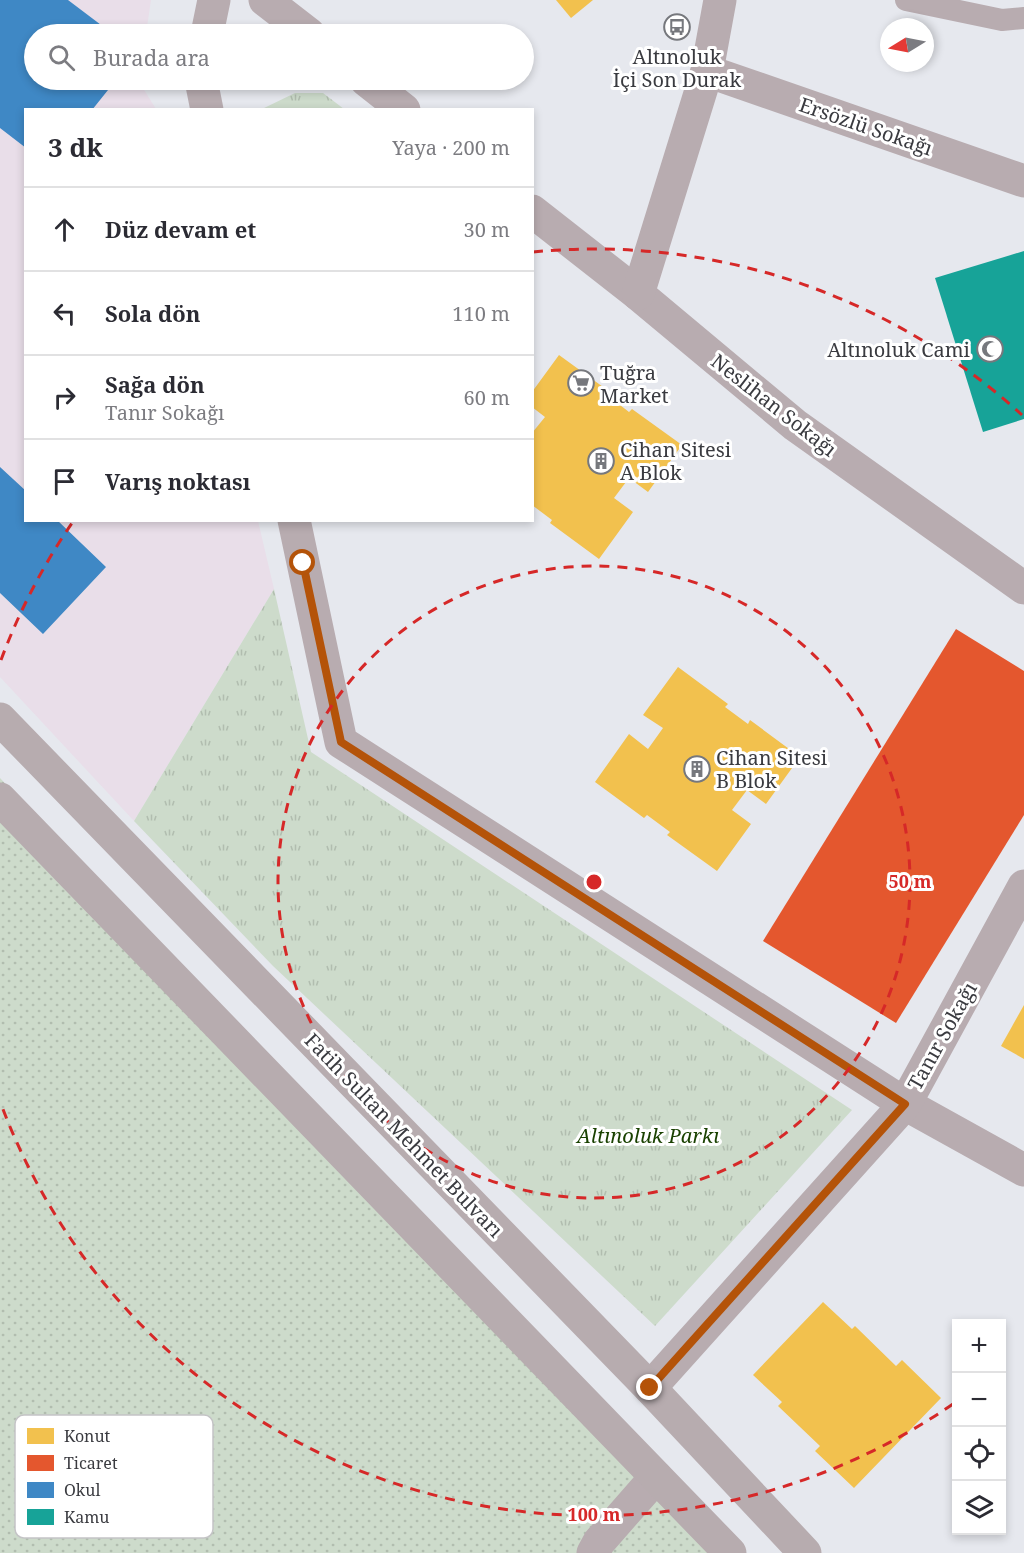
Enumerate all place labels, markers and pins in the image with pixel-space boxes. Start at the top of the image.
bus stop icon: Altınoluk İçi Son Durak [662,12,692,42]
place label: Altınoluk İçi Son Durak [613,43,742,93]
mosque icon: Altınoluk Cami [975,334,1005,364]
place label: Altınoluk Cami [827,336,971,363]
place label: Tuğra Market [600,359,668,409]
supermarket icon: Tuğra Market [566,368,596,398]
place label: Cihan Sitesi A Blok [620,436,732,486]
building icon: Cihan Sitesi A Blok [586,446,616,476]
place label: Cihan Sitesi B Blok [716,744,828,794]
building icon: Cihan Sitesi B Blok [682,754,712,784]
centre of rings [584,872,604,892]

